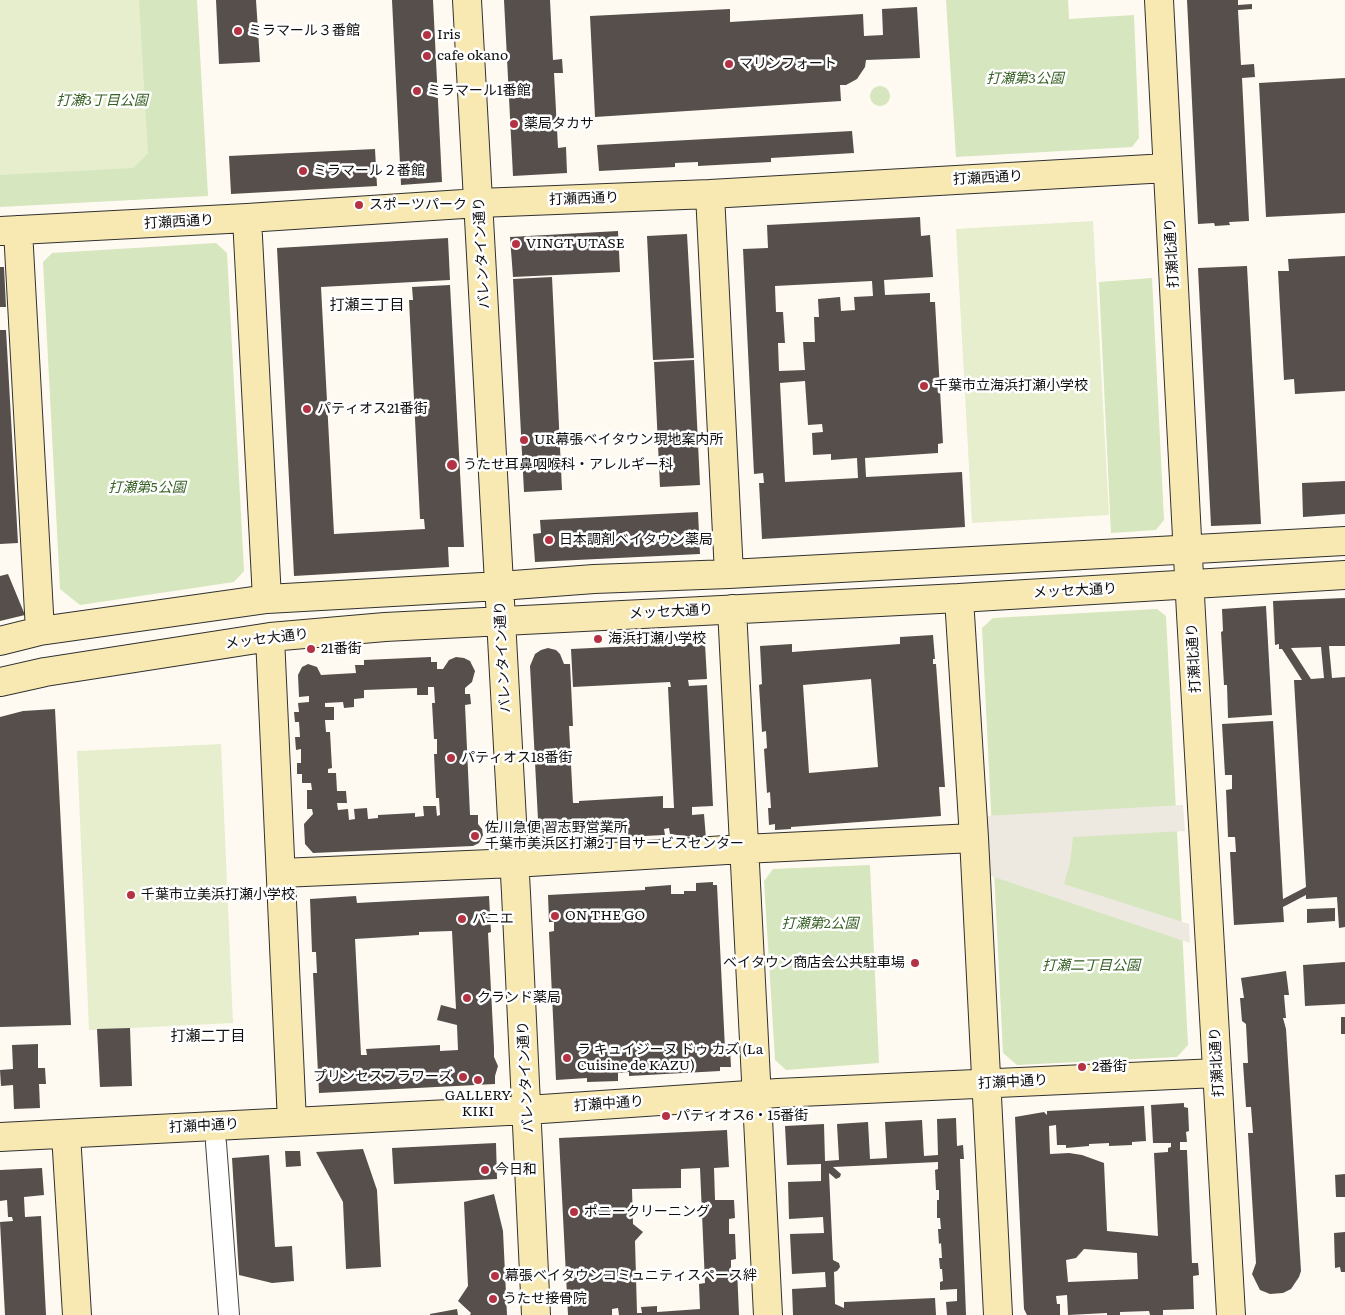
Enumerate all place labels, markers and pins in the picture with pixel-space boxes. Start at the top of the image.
place label: ミラマール３番館 [248,23,360,39]
marker: ミラマール３番館 [232,25,244,37]
place label: Iris [437,27,460,43]
marker: Iris [421,29,433,41]
place label: cafe okano [437,48,508,64]
marker: cafe okano [421,50,433,62]
place label: マリンフォート [739,56,837,72]
marker: マリンフォート [723,58,735,70]
place label: ミラマール1番館 [427,83,531,99]
marker: ミラマール1番館 [411,85,423,97]
place label: 薬局タカサ [524,116,594,132]
marker: 薬局タカサ [508,118,520,130]
place label: ミラマール２番館 [313,163,425,179]
marker: ミラマール２番館 [297,165,309,177]
place label: スポーツパーク [369,197,467,213]
marker: スポーツパーク [353,199,365,211]
place label: VINGT UTASE [526,236,625,252]
marker: VINGT UTASE [510,238,522,250]
place label: 千葉市立海浜打瀬小学校 [934,378,1088,394]
marker: 千葉市立海浜打瀬小学校 [918,380,930,392]
place label: パティオス21番街 [317,401,428,417]
marker: パティオス21番街 [301,403,313,415]
place label: UR幕張ベイタウン現地案内所 [534,432,723,448]
marker: UR幕張ベイタウン現地案内所 [518,434,530,446]
place label: うたせ耳鼻咽喉科・アレルギー科 [463,457,673,473]
marker: うたせ耳鼻咽喉科・アレルギー科 [445,458,459,472]
place label: 日本調剤ベイタウン薬局 [559,532,713,548]
marker: 日本調剤ベイタウン薬局 [543,534,555,546]
place label: 海浜打瀬小学校 [608,631,706,647]
marker: 海浜打瀬小学校 [592,633,604,645]
place label: 21番街 [321,641,362,657]
marker: 21番街 [305,643,317,655]
place label: パティオス18番街 [461,750,572,766]
marker: パティオス18番街 [445,752,457,764]
place label: 佐川急便 習志野営業所 千葉市美浜区打瀬2丁目サービスセンター [485,820,744,852]
marker: 佐川急便 習志野営業所 千葉市美浜区打瀬2丁目サービスセンター [469,830,481,842]
place label: 千葉市立美浜打瀬小学校 [141,887,295,903]
marker: 千葉市立美浜打瀬小学校 [125,889,137,901]
place label: ON THE GO [565,908,645,924]
marker: ON THE GO [549,910,561,922]
place label: パニエ [472,911,514,927]
marker: パニエ [456,913,468,925]
place label: ベイタウン商店会公共駐車場 [723,955,905,971]
marker: ベイタウン商店会公共駐車場 [909,957,921,969]
place label: クランド薬局 [477,990,561,1006]
marker: クランド薬局 [461,992,473,1004]
place label: ラ キュイジーヌ ドゥ カズ (La Cuisine de KAZU) [577,1042,763,1074]
marker: ラ キュイジーヌ ドゥ カズ (La Cuisine de KAZU) [561,1052,573,1064]
place label: 2番街 [1092,1059,1127,1075]
marker: 2番街 [1076,1061,1088,1073]
place label: プリンセスフラワーズ [313,1069,453,1085]
marker: プリンセスフラワーズ [457,1071,469,1083]
marker: GALLERY KIKI [472,1074,484,1086]
place label: GALLERY KIKI [445,1088,511,1120]
place label: パティオス6・15番街 [676,1108,808,1124]
marker: パティオス6・15番街 [660,1110,672,1122]
place label: 今日和 [495,1162,537,1178]
marker: 今日和 [479,1164,491,1176]
place label: ポニークリーニング [584,1204,710,1220]
marker: ポニークリーニング [568,1206,580,1218]
place label: 幕張ベイタウンコミュニティスペース絆 [505,1268,757,1284]
marker: 幕張ベイタウンコミュニティスペース絆 [489,1270,501,1282]
place label: うたせ接骨院 [503,1291,587,1307]
marker: うたせ接骨院 [487,1293,499,1305]

